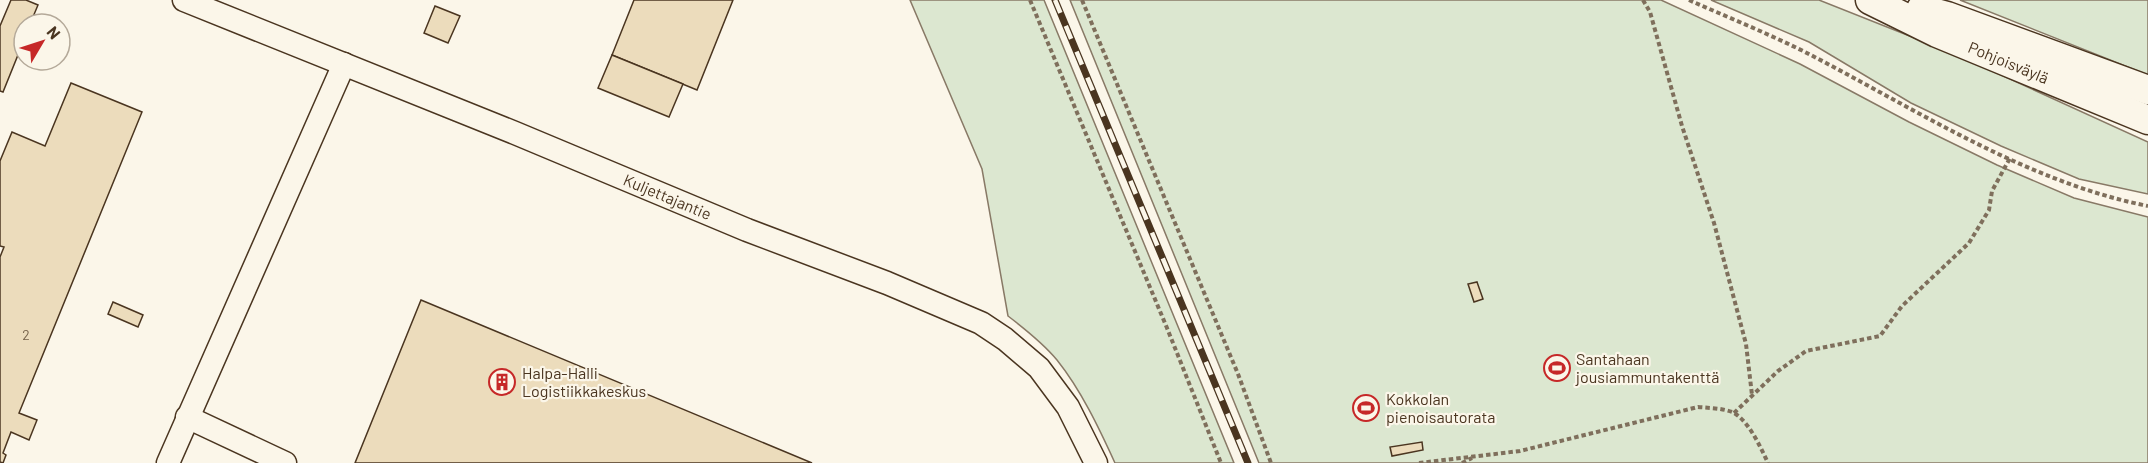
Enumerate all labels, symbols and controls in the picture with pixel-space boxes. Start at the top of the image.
north arrow [12,12,72,72]
text: N [43,22,65,42]
street label: Pohjoisväylä [1966,37,2052,87]
street label: Kuljettajantie [621,170,714,223]
house number: 2 [22,326,30,343]
place label: Santahaan jousiammuntakenttä [1575,349,1720,386]
sports icon: Santahaan jousiammuntakenttä [1542,353,1572,383]
place label: Halpa-Halli Logistiikkakeskus [522,363,646,400]
building icon: Halpa-Halli Logistiikkakeskus [487,367,517,397]
place label: Kokkolan pienoisautorata [1386,389,1495,426]
sports icon: Kokkolan pienoisautorata [1351,393,1381,423]

